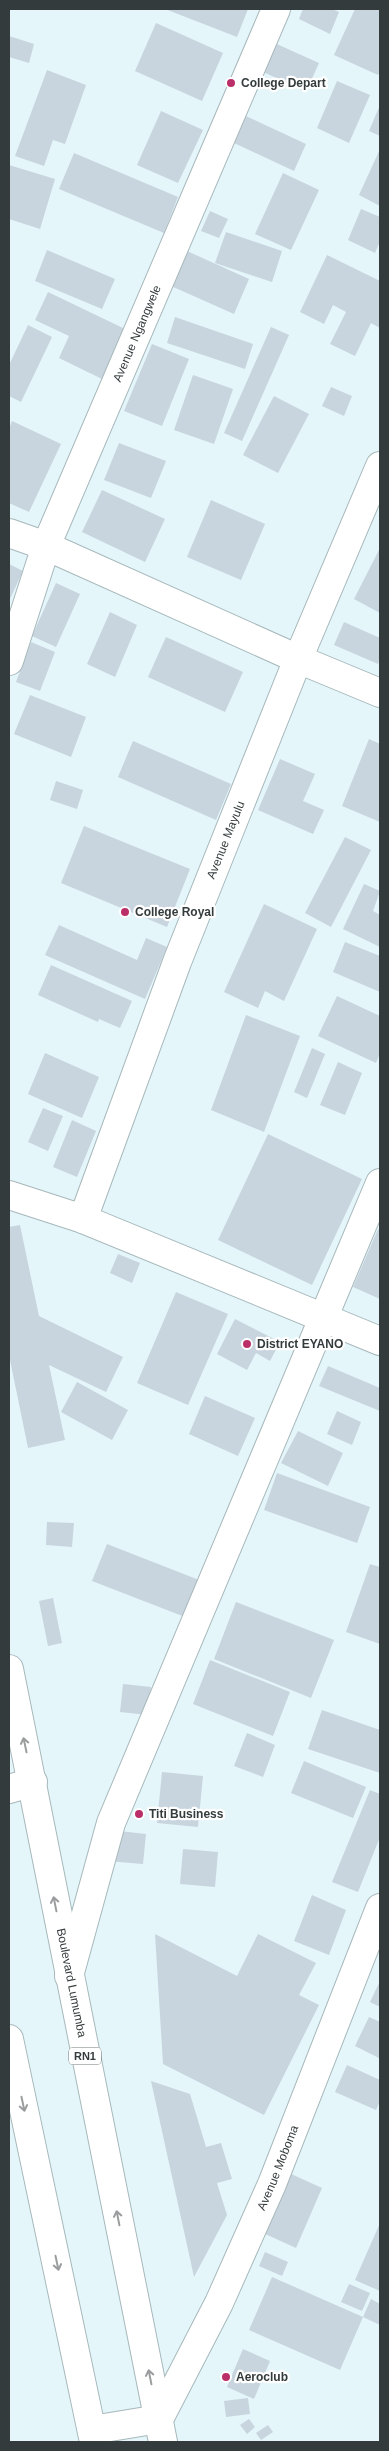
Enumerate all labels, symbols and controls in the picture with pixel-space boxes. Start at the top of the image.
place label: College Depart [241,76,326,90]
marker: College Depart [225,77,237,89]
street label: Avenue Ngangwele [110,283,164,384]
street label: Avenue Mayulu [204,799,248,881]
place label: College Royal [135,905,214,919]
marker: College Royal [119,906,131,918]
place label: District EYANO [257,1337,343,1351]
marker: District EYANO [241,1338,253,1350]
one-way arrow [20,1737,29,1753]
place label: Titi Business [149,1807,224,1821]
marker: Titi Business [133,1808,145,1820]
one-way arrow [50,1897,60,1913]
street label: Boulevard Lumumba [54,1927,89,2039]
road number: RN1 [69,2048,101,2064]
one-way arrow [18,2095,28,2111]
street label: Avenue Moboma [254,2123,301,2213]
one-way arrow [113,2210,122,2226]
one-way arrow [52,2254,62,2270]
one-way arrow [145,2370,155,2386]
place label: Aeroclub [236,2370,288,2384]
marker: Aeroclub [220,2371,232,2383]

